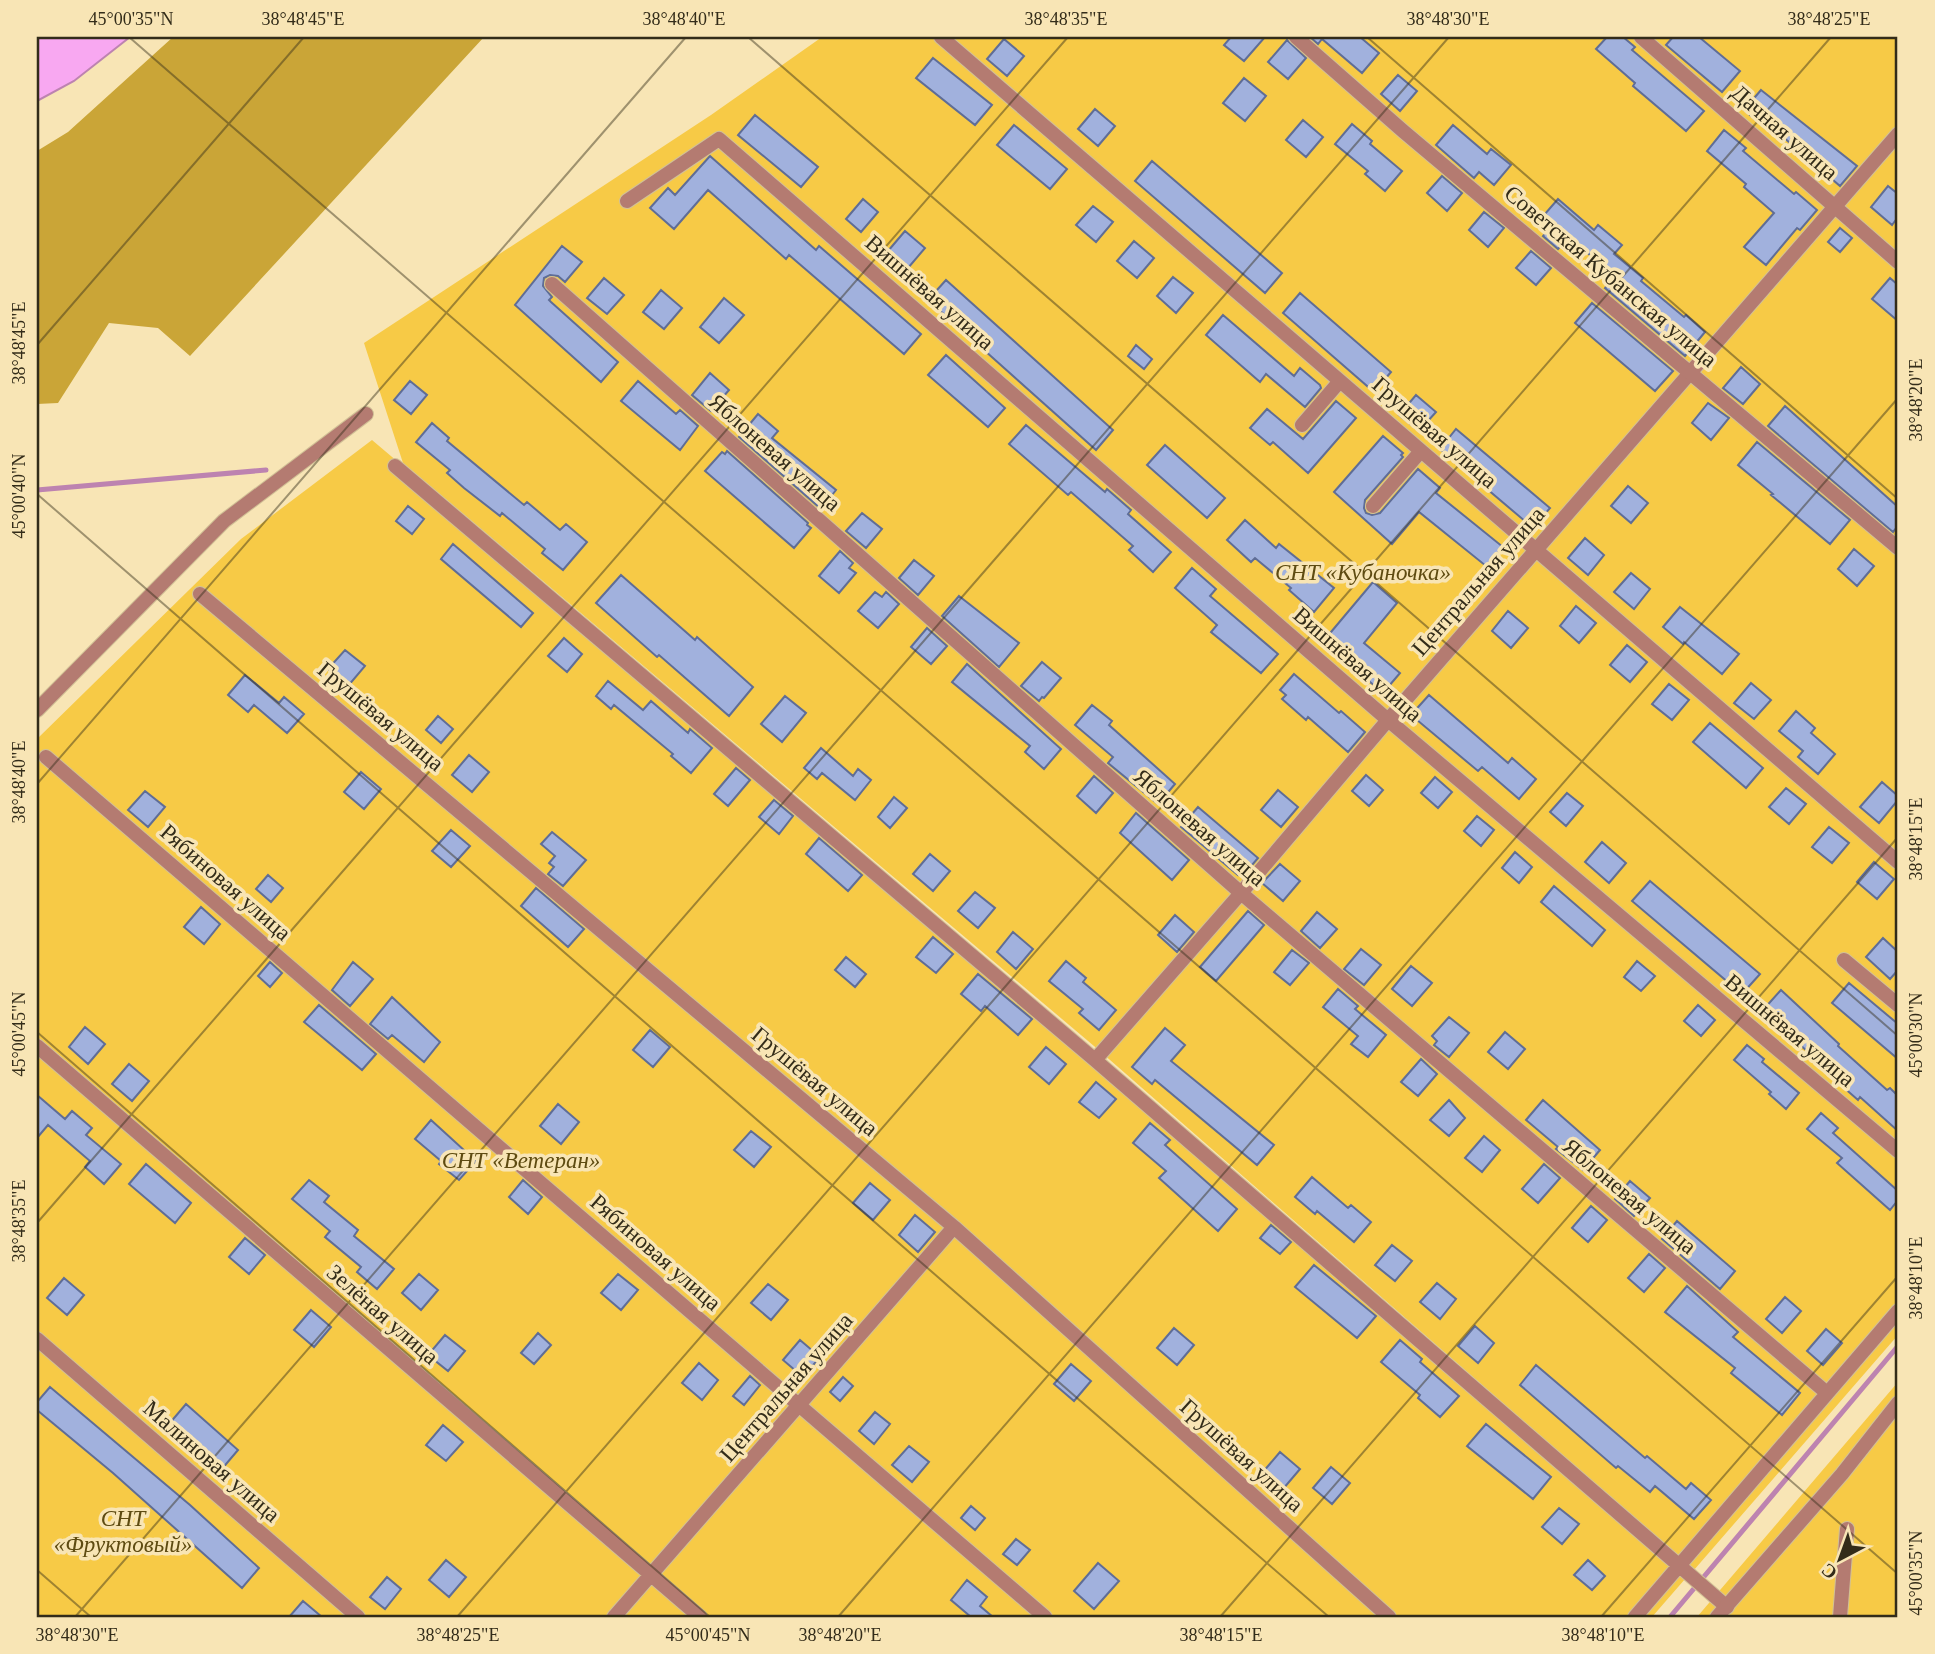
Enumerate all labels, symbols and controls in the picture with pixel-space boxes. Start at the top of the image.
text: 45°00'35"N [89,9,173,29]
text: 38°48'45"E [262,9,344,29]
text: 38°48'40"E [643,9,725,29]
text: 38°48'35"E [1025,9,1107,29]
text: 38°48'30"E [1407,9,1489,29]
text: 38°48'25"E [1788,9,1870,29]
street label: Дачная улица [1727,80,1843,185]
street label: Советская Кубанская улица [1500,180,1722,372]
street label: Вишнёвая улица [860,230,999,355]
text: 38°48'45"E [9,302,29,384]
text: 38°48'20"E [1906,359,1926,441]
street label: Грушёвая улица [1367,372,1502,493]
street label: Яблоневая улица [704,389,845,516]
text: 45°00'40"N [9,454,29,538]
street label: Центральная улица [1407,502,1550,661]
park label: СНТ «Кубаночка» [1275,560,1451,585]
street label: Вишнёвая улица [1288,602,1427,727]
street label: Грушёвая улица [313,657,449,776]
text: 38°48'40"E [9,741,29,823]
street label: Яблоневая улица [1129,764,1270,891]
text: 38°48'15"E [1906,798,1926,880]
street label: Рябиновая улица [156,819,296,946]
street label: Вишнёвая улица [1720,969,1860,1092]
text: 45°00'45"N [9,992,29,1076]
text: 45°00'30"N [1906,993,1926,1077]
street label: Грушёвая улица [747,1022,883,1141]
street label: Яблоневая улица [1558,1134,1701,1259]
park label: СНТ «Ветеран» [442,1148,600,1173]
text: 38°48'35"E [9,1180,29,1262]
street label: Рябиновая улица [586,1189,726,1316]
text: 38°48'10"E [1906,1237,1926,1319]
street label: Зелёная улица [322,1259,443,1369]
street label: Центральная улица [715,1308,858,1467]
street label: Грушёвая улица [1175,1394,1308,1517]
street label: Малиновая улица [138,1395,285,1527]
park label: СНТ «Фруктовый» [54,1506,192,1557]
north arrow [1806,1524,1876,1594]
text: 45°00'35"N [1906,1531,1926,1615]
text: С [1817,1559,1841,1584]
text: 38°48'30"E [36,1625,118,1645]
text: 38°48'25"E [417,1625,499,1645]
text: 45°00'45"N [666,1625,750,1645]
text: 38°48'20"E [799,1625,881,1645]
text: 38°48'15"E [1180,1625,1262,1645]
text: 38°48'10"E [1562,1625,1644,1645]

